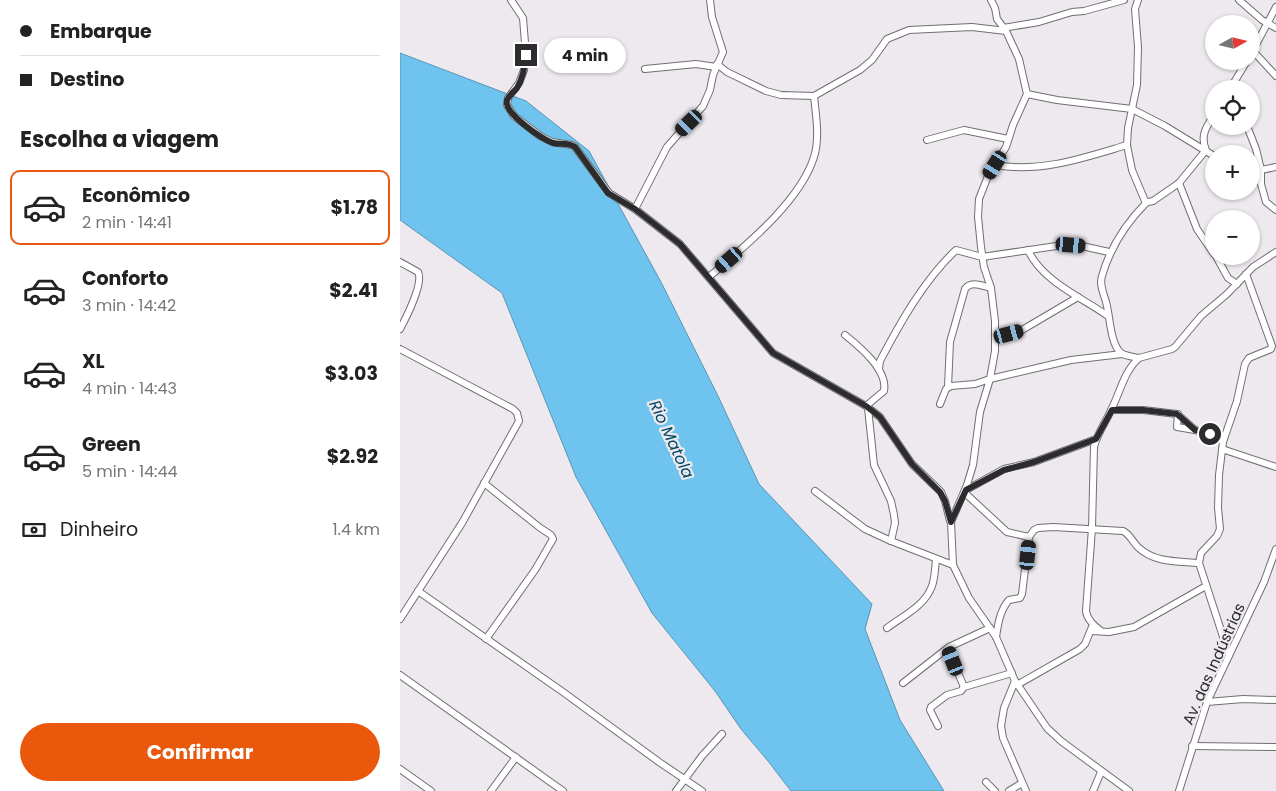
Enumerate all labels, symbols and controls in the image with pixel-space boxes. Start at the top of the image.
north arrow [1205,15,1260,70]
map controls [1205,15,1260,265]
text: Embarque [50,18,152,45]
callout: 4 min [544,38,626,72]
route end [515,44,537,66]
text: 4 min [562,44,608,67]
text: Destino [50,66,124,93]
button: locate [1205,80,1260,135]
car [673,107,705,139]
text: Escolha a viagem [20,124,219,155]
button: + [1205,145,1260,200]
car [980,148,1009,182]
text: Econômico [82,182,190,209]
icon: car [22,185,67,230]
text: $1.78 [331,194,378,221]
button: − [1205,210,1260,265]
text: 2 min · 14:41 [82,211,172,234]
car [1055,236,1086,254]
car [712,244,745,276]
text: Conforto [82,265,168,292]
icon: car [22,268,67,313]
text: $2.41 [329,277,378,304]
text: 3 min · 14:42 [82,294,176,317]
car [992,323,1025,345]
text: XL [82,348,105,375]
icon: car [22,351,67,396]
text: $3.03 [325,360,378,387]
text: 4 min · 14:43 [82,377,177,400]
water label: Rio Matola [643,396,700,482]
route start [1199,423,1221,445]
text: Green [82,431,141,458]
icon: car [22,434,67,479]
text: $2.92 [327,443,378,470]
text: 5 min · 14:44 [82,460,178,483]
icon: cash [20,516,48,544]
text: Dinheiro [60,516,138,543]
text: 1.4 km [332,518,380,541]
car [1018,539,1037,571]
street label: Av. das Indústrias [1177,599,1250,728]
car [940,644,965,678]
button: Confirmar [20,723,380,781]

